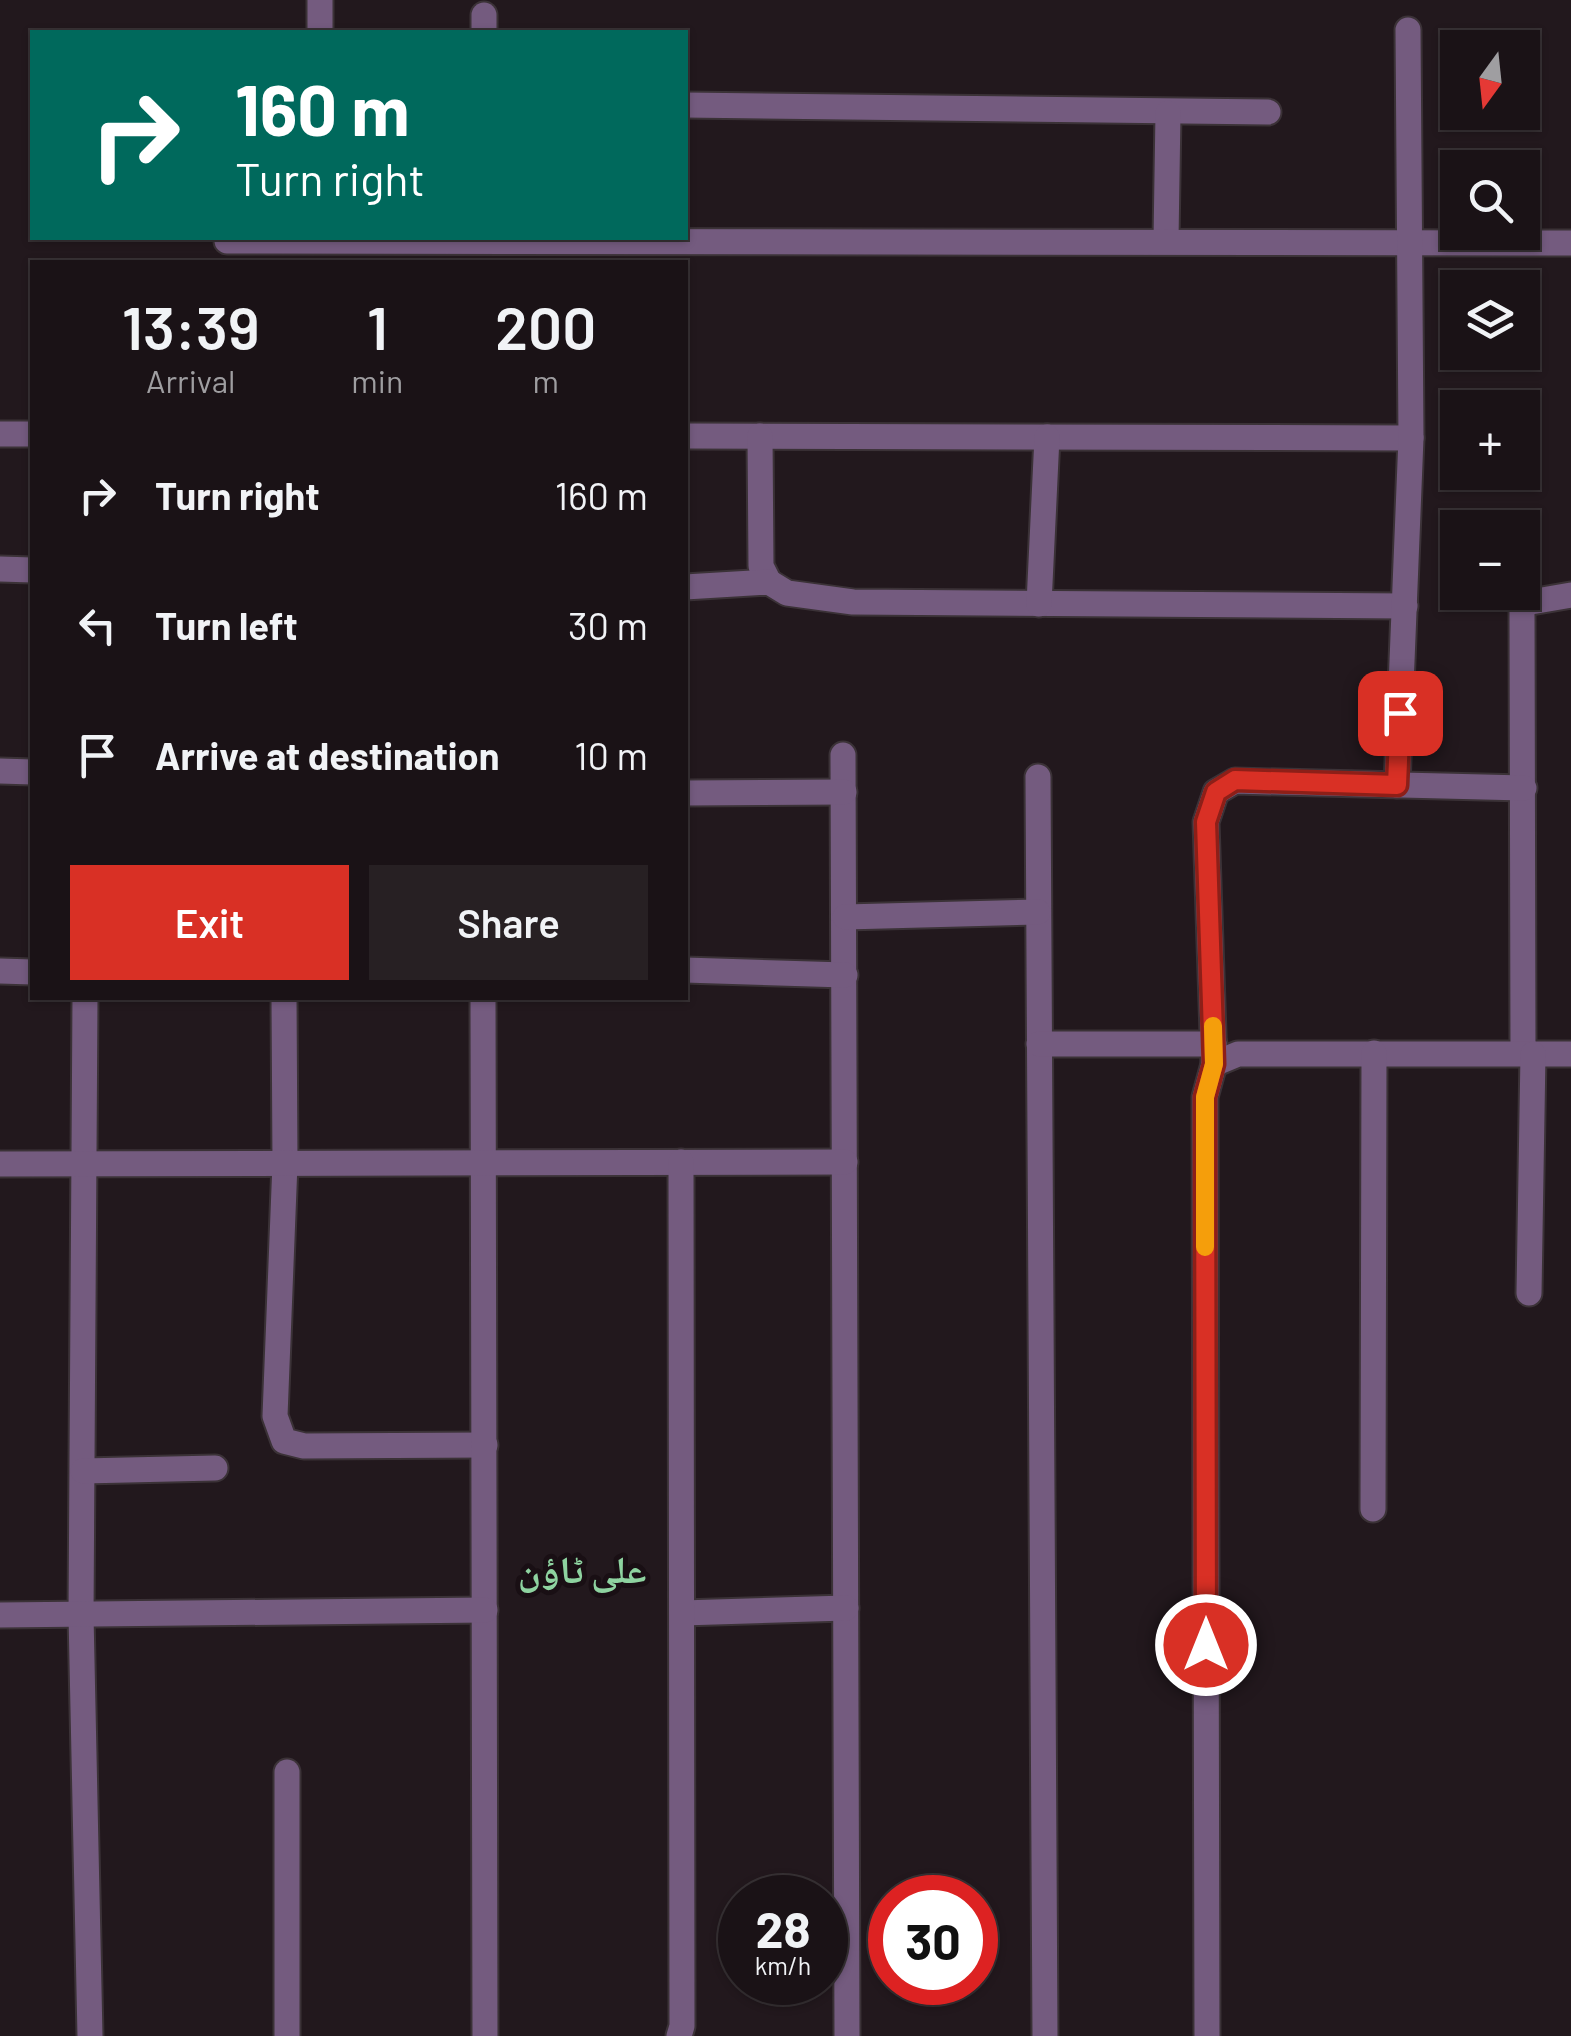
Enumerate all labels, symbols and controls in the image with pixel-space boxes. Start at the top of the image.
north arrow [1440,30,1540,130]
map controls [1440,30,1540,610]
text: 160 m [235,66,410,150]
icon: right [70,70,200,200]
button: search [1440,150,1540,250]
text: Turn right [235,151,425,205]
button: layers [1440,270,1540,370]
text: 13:39 [122,290,260,362]
text: 1 [367,290,388,362]
text: 200 [495,290,596,362]
text: Arrival [146,361,235,399]
text: min [351,361,403,399]
text: m [532,361,559,399]
button: + [1440,390,1540,490]
icon: right [70,468,125,523]
text: Turn right [155,472,320,518]
text: 160 m [555,472,648,518]
button: − [1440,510,1540,610]
icon: left [70,598,125,653]
text: Turn left [155,602,298,648]
text: 30 m [568,602,648,648]
pin [1358,671,1443,756]
icon: arrive [1373,686,1428,741]
icon: arrive [70,728,125,783]
text: Arrive at destination [155,732,500,778]
text: 10 m [574,732,648,778]
button: Exit [70,865,349,980]
button: Share [369,865,648,980]
district label: علی ٹاؤن [518,1545,646,1593]
position arrow [1154,1593,1258,1697]
speed limit sign: 30 [868,1875,998,2005]
text: 28 [755,1898,811,1958]
text: km/h [755,1950,811,1980]

